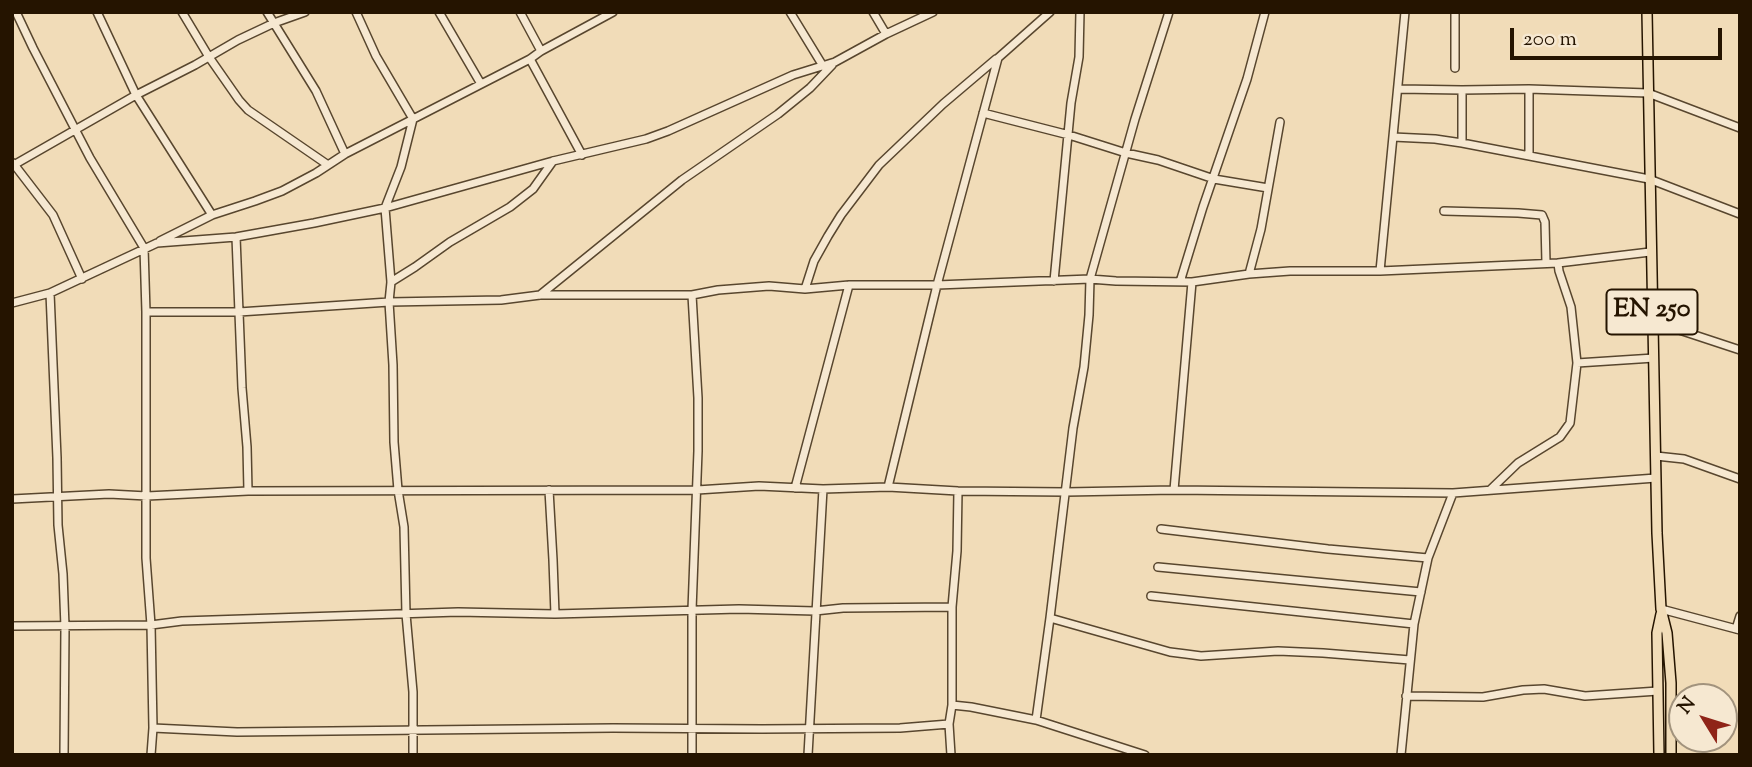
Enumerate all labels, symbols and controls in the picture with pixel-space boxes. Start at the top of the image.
scale bar [1514,14,1726,58]
text: 200 m [1523,25,1577,55]
road number: EN 250 [1606,290,1698,334]
north arrow [1668,683,1738,753]
text: N [1672,692,1703,720]

